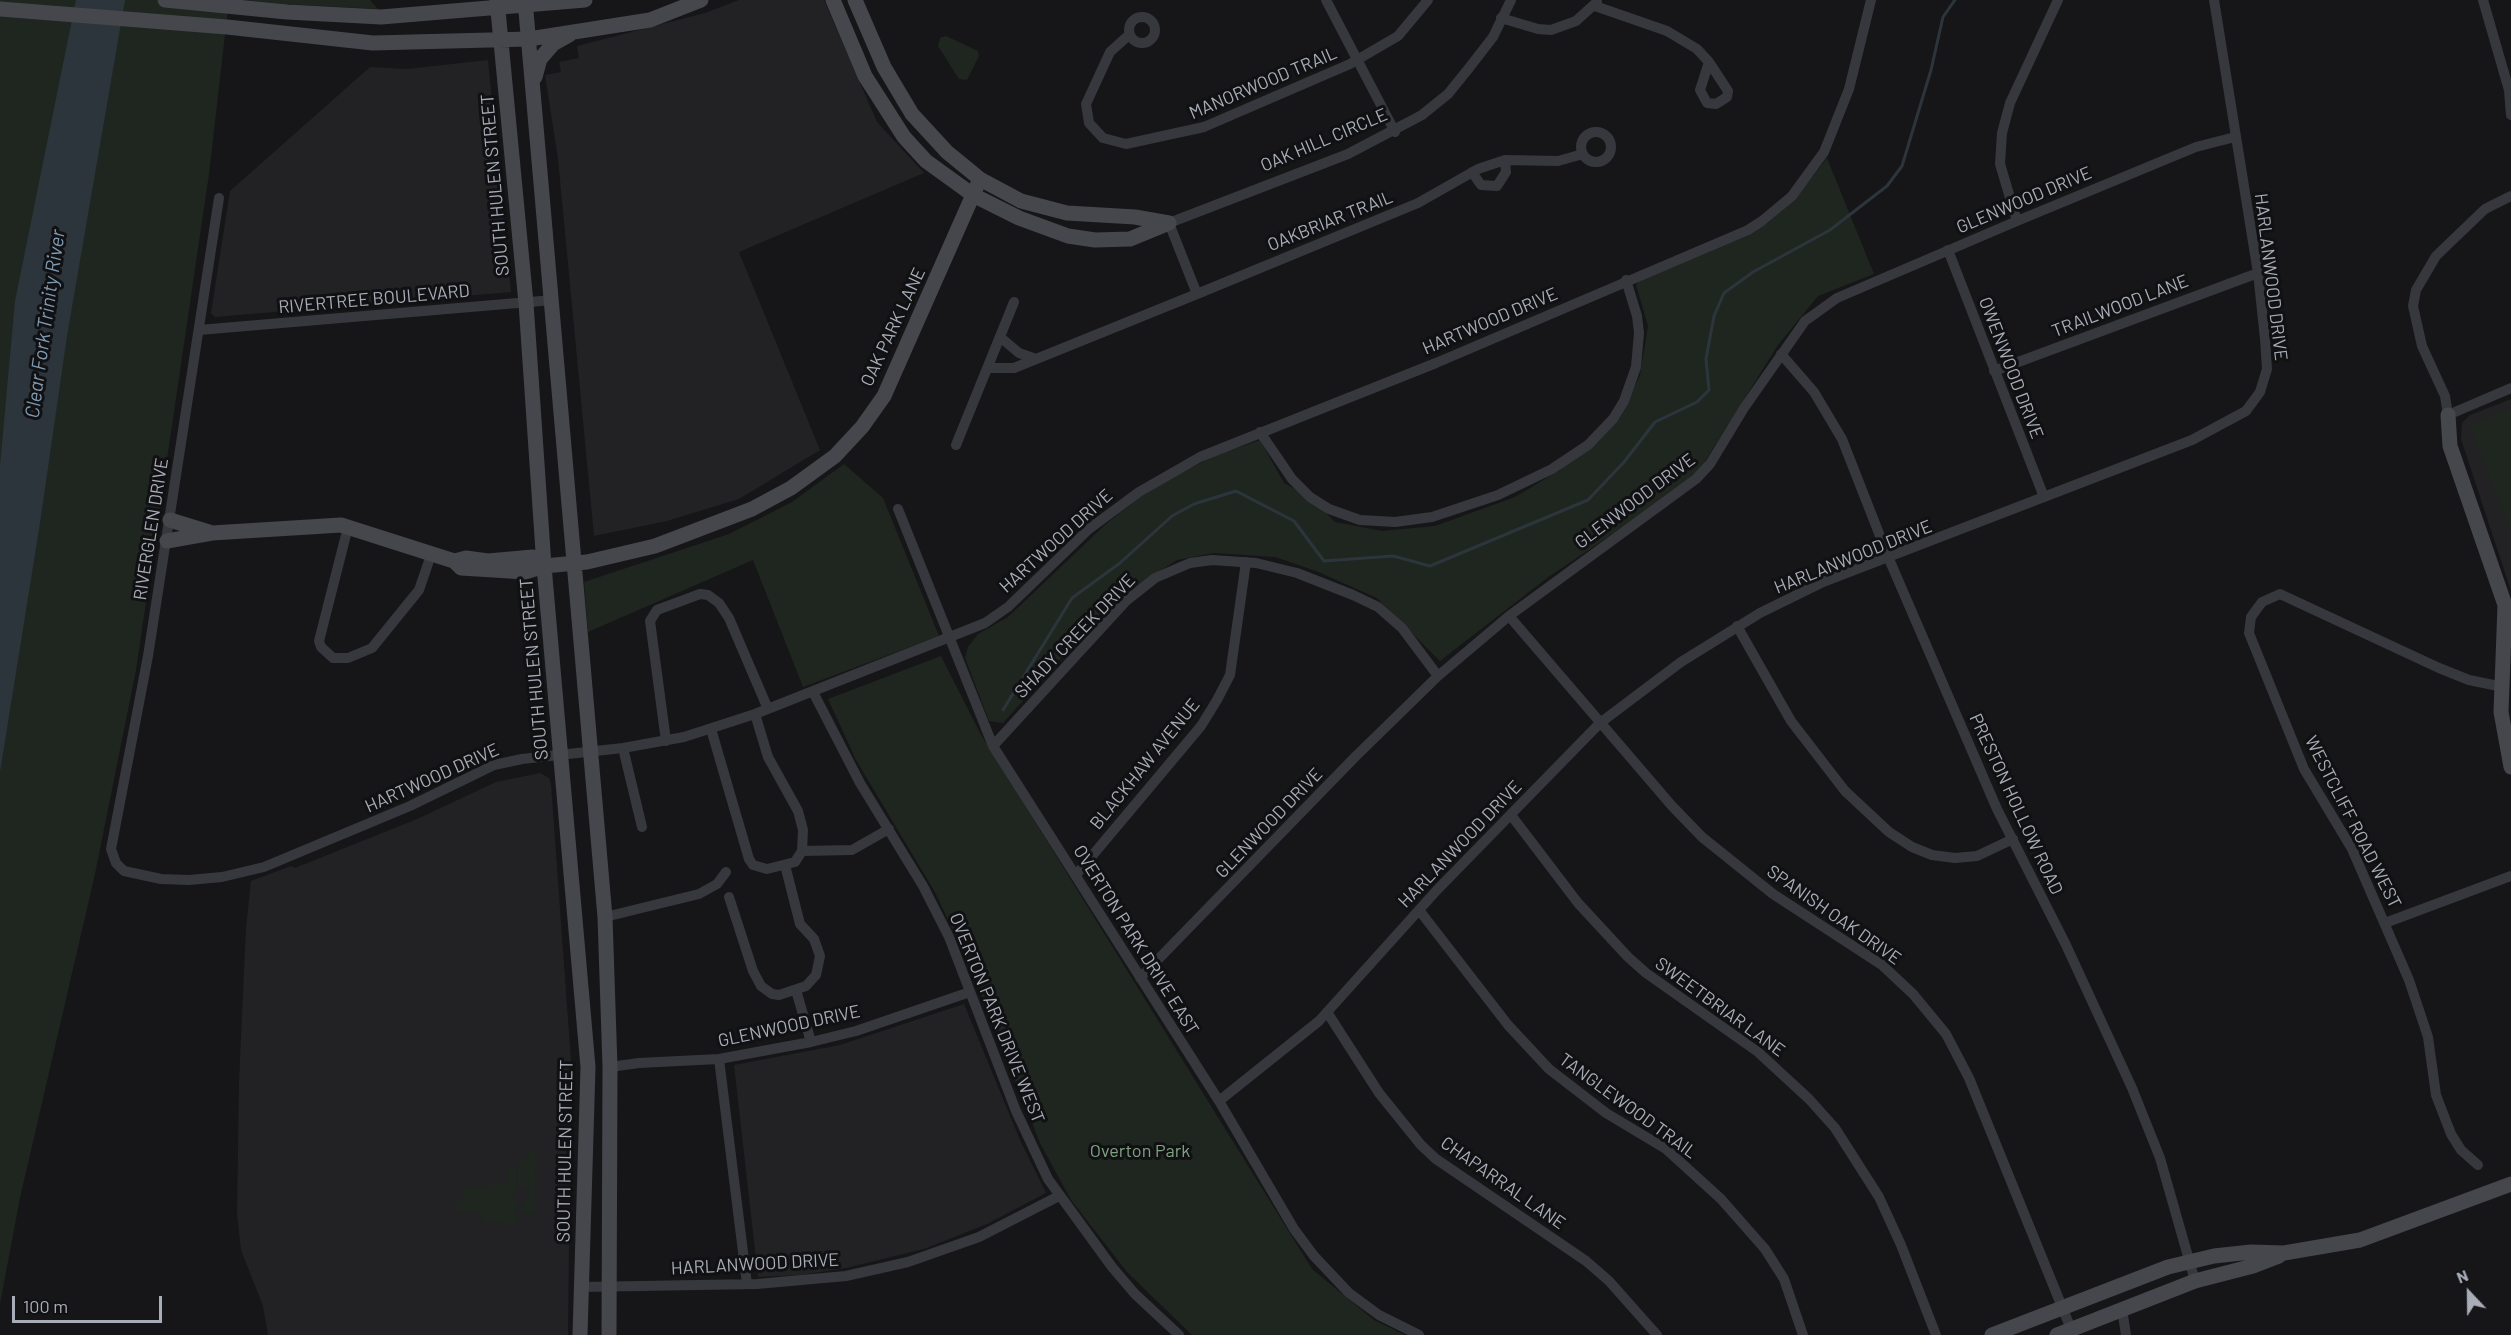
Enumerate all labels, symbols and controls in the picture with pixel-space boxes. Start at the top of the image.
street label: MANORWOOD TRAIL [1186,42,1340,124]
street label: SOUTH HULEN STREET [476,93,514,277]
street label: OAK HILL CIRCLE [1257,104,1391,176]
street label: GLENWOOD DRIVE [1953,162,2095,238]
street label: OAKBRIAR TRAIL [1264,186,1396,256]
street label: HARLANWOOD DRIVE [2250,192,2292,362]
water label: Clear Fork Trinity River [20,228,70,420]
street label: OAK PARK LANE [856,264,930,390]
street label: TRAILWOOD LANE [2049,270,2191,342]
street label: RIVERTREE BOULEVARD [277,280,471,318]
street label: HARTWOOD DRIVE [1419,283,1561,359]
street label: OWENWOOD DRIVE [1974,294,2048,442]
street label: GLENWOOD DRIVE [1571,449,1699,553]
street label: RIVERGLEN DRIVE [129,456,173,602]
street label: HARTWOOD DRIVE [995,485,1117,597]
street label: HARLANWOOD DRIVE [1771,515,1935,599]
street label: SHADY CREEK DRIVE [1010,569,1140,703]
street label: SOUTH HULEN STREET [515,577,553,761]
street label: BLACKHAW AVENUE [1086,694,1204,834]
street label: PRESTON HOLLOW ROAD [1965,710,2067,898]
street label: WESTCLIFF ROAD WEST [2300,732,2406,912]
street label: HARTWOOD DRIVE [362,739,502,817]
street label: GLENWOOD DRIVE [1211,763,1327,883]
street label: HARLANWOOD DRIVE [1394,776,1526,912]
street label: OVERTON PARK DRIVE EAST [1069,841,1203,1039]
street label: SPANISH OAK DRIVE [1763,861,1905,969]
street label: OVERTON PARK DRIVE WEST [945,910,1049,1126]
street label: SWEETBRIAR LANE [1651,953,1789,1061]
street label: GLENWOOD DRIVE [716,1000,862,1052]
street label: TANGLEWOOD TRAIL [1555,1049,1701,1163]
street label: SOUTH HULEN STREET [553,1059,577,1243]
street label: CHAPARRAL LANE [1437,1132,1569,1234]
park label: Overton Park [1090,1140,1190,1162]
street label: HARLANWOOD DRIVE [670,1249,840,1279]
north arrow [2439,1263,2499,1323]
text: N [2454,1265,2471,1287]
scale bar [15,1284,165,1322]
text: 100 m [23,1295,68,1317]

